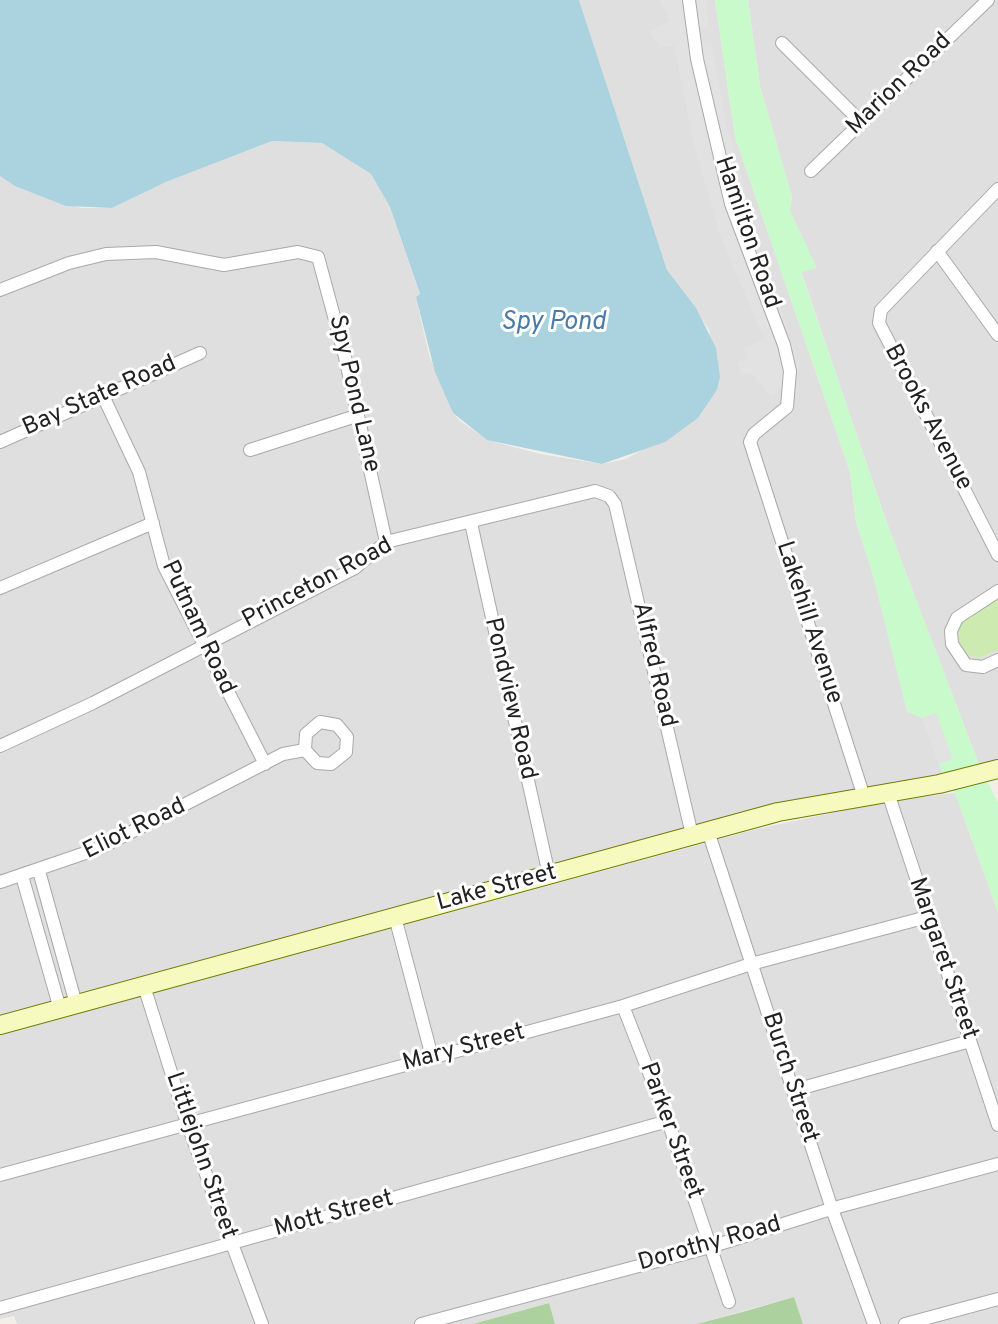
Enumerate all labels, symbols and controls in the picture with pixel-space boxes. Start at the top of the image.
street label: Marion Road [842,28,958,142]
street label: Hamilton Road [707,153,785,313]
water label: Spy Pond [501,308,605,340]
street label: Spy Pond Lane [321,312,385,476]
street label: Brooks Avenue [876,340,978,496]
street label: Bay State Road [19,350,181,444]
street label: Princeton Road [238,532,398,636]
street label: Lakehill Avenue [768,538,848,708]
street label: Putnam Road [153,556,241,700]
street label: Alfred Road [625,600,681,730]
street label: Pondview Road [476,615,542,783]
street label: Eliot Road [79,793,191,867]
street label: Lake Street [434,859,560,919]
street label: Margaret Street [901,874,983,1044]
street label: Burch Street [754,1009,824,1147]
street label: Mary Street [400,1019,528,1079]
street label: Parker Street [632,1059,708,1203]
street label: Littlejohn Street [158,1069,242,1243]
street label: Mott Street [271,1185,397,1245]
street label: Dorothy Road [635,1211,785,1279]

